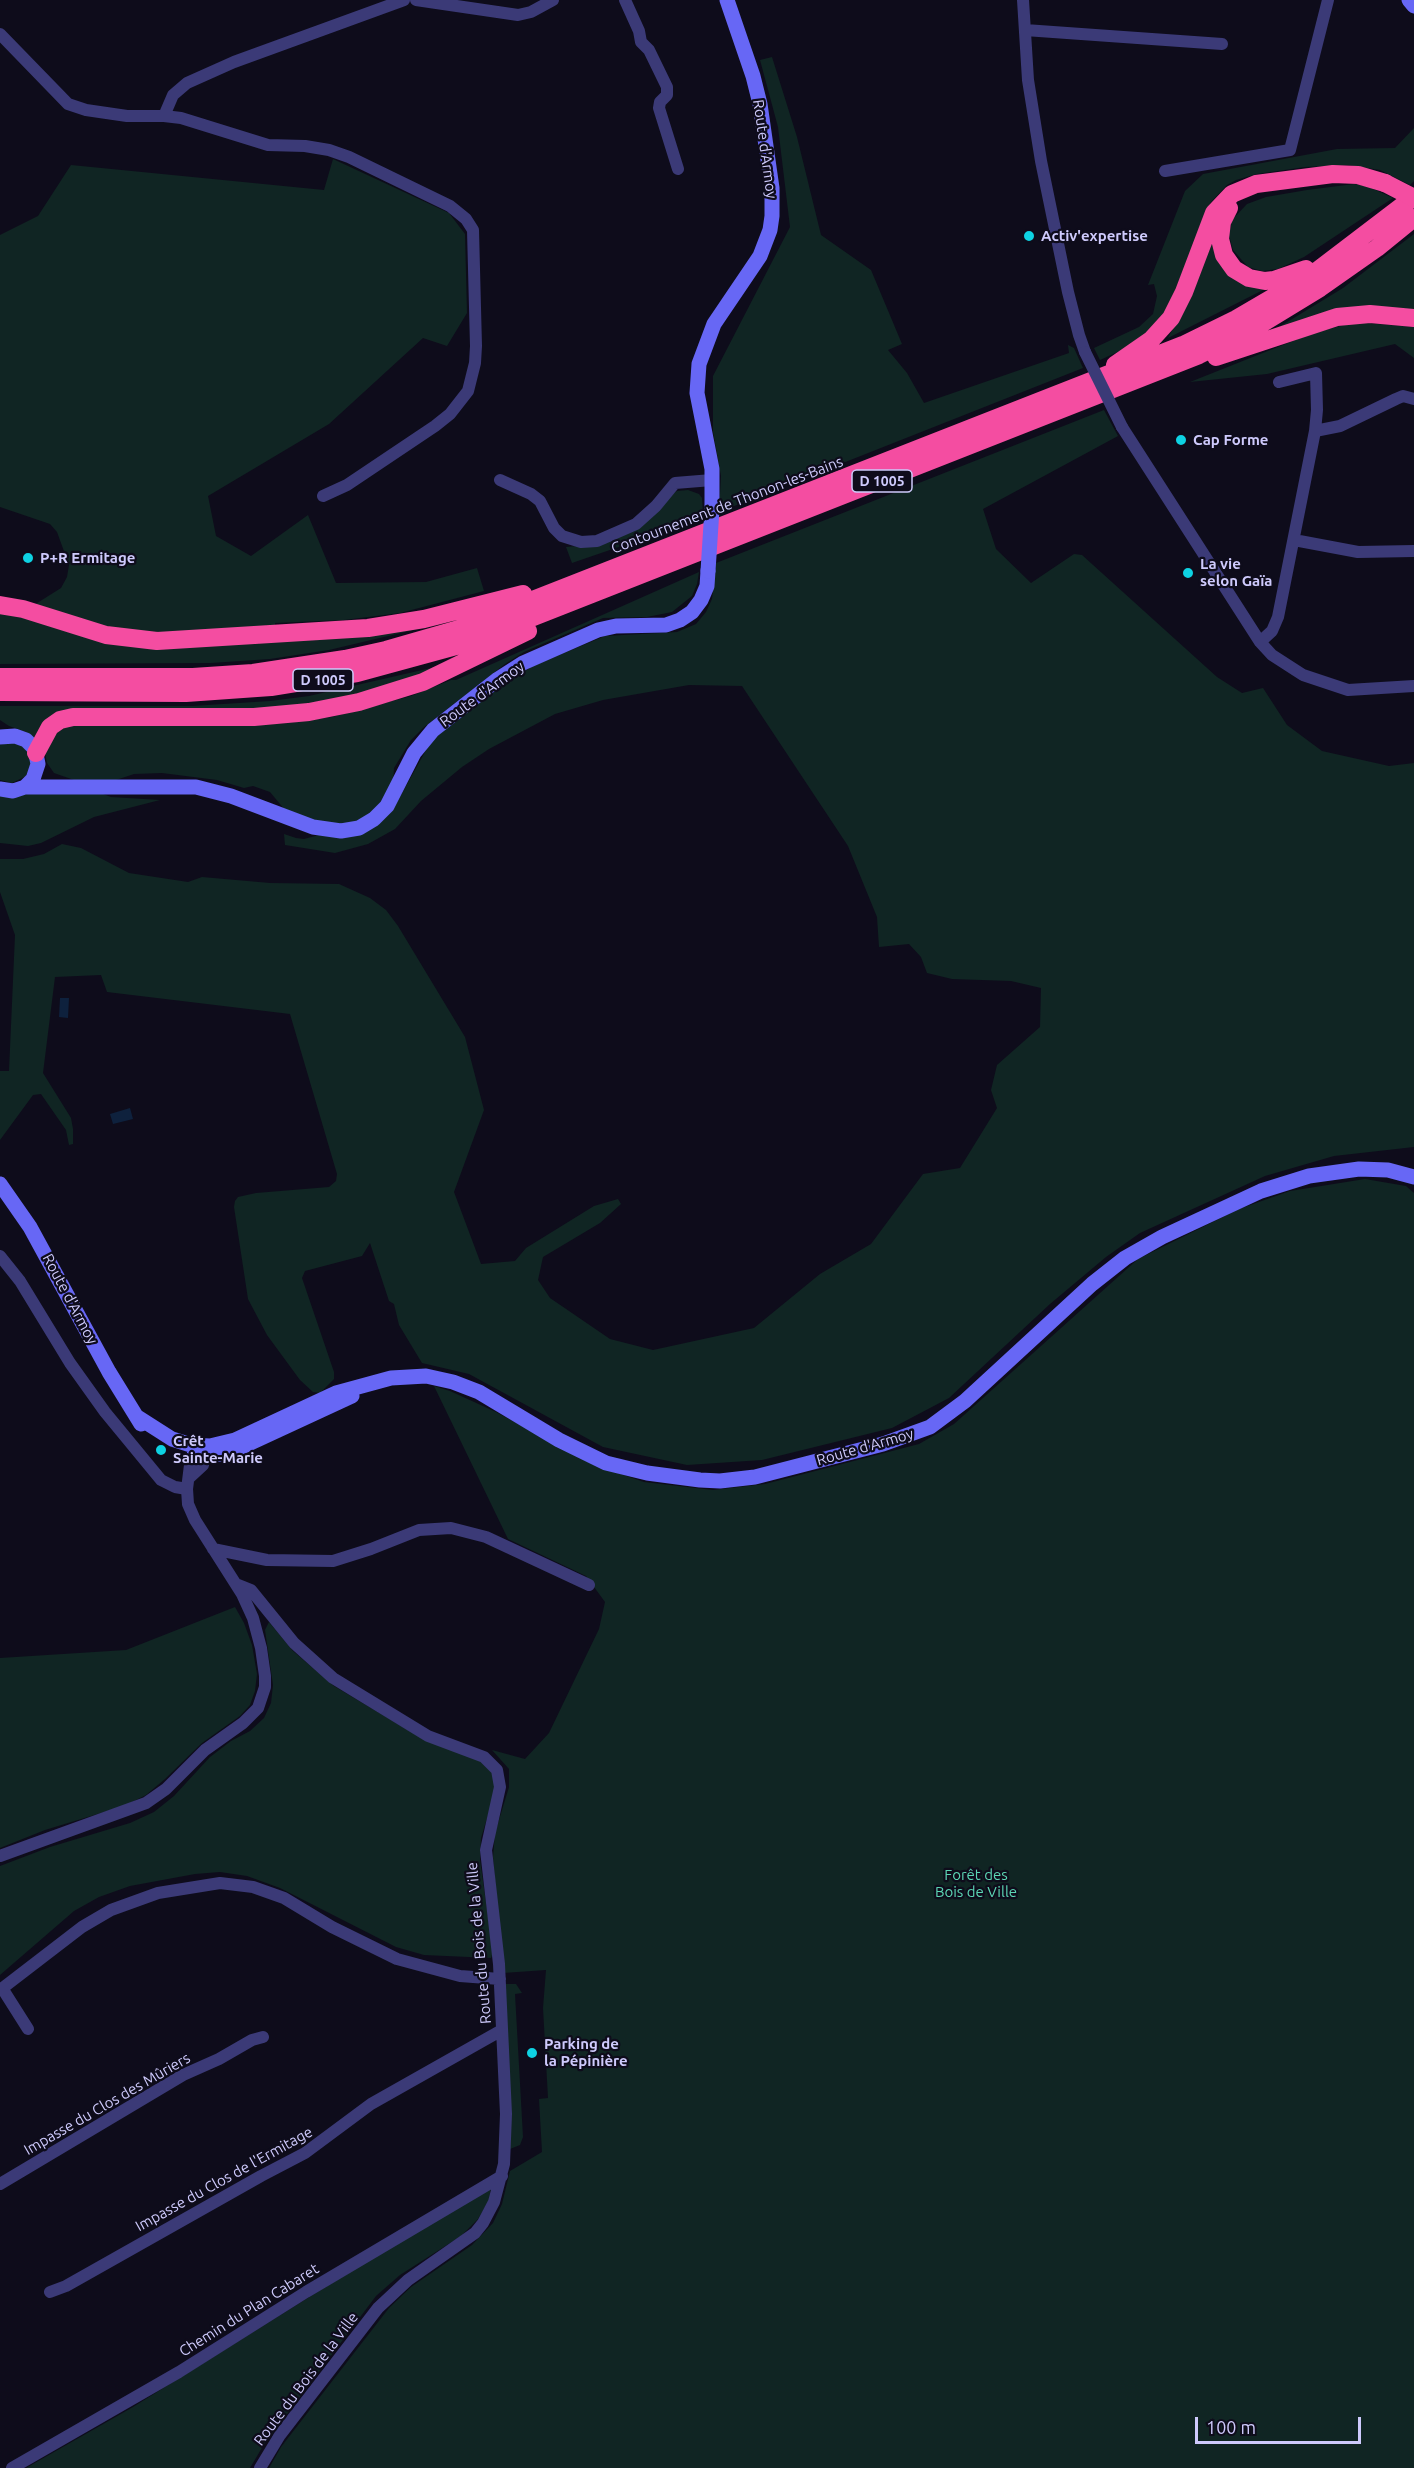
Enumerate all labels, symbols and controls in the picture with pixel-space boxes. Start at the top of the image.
street label: Route d'Armoy [749,98,781,200]
place label: Activ'expertise [1041,227,1148,245]
marker: Activ'expertise [1022,229,1036,243]
place label: Cap Forme [1193,431,1268,449]
marker: Cap Forme [1174,433,1188,447]
street label: Contournement de Thonon-les-Bains [609,452,845,558]
road number: D 1005 [852,470,912,492]
place label: P+R Ermitage [40,549,135,567]
marker: P+R Ermitage [21,551,35,565]
place label: La vie selon Gaïa [1200,555,1272,590]
marker: La vie selon Gaïa [1181,566,1195,580]
street label: Route d'Armoy [436,657,528,731]
road number: D 1005 [293,669,353,691]
street label: Route d'Armoy [39,1251,101,1347]
street label: Route d'Armoy [814,1425,916,1469]
place label: Crêt Sainte-Marie [173,1432,263,1467]
marker: Crêt Sainte-Marie [154,1443,168,1457]
street label: Route du Bois de la Ville [463,1861,495,2025]
park label: Forêt des Bois de Ville [935,1866,1017,1901]
place label: Parking de la Pépinière [544,2035,628,2070]
marker: Parking de la Pépinière [525,2046,539,2060]
street label: Impasse du Clos des Mûriers [21,2049,193,2159]
street label: Impasse du Clos de l'Ermitage [132,2123,316,2235]
street label: Chemin du Plan Cabaret [176,2260,322,2360]
street label: Route du Bois de la Ville [250,2309,362,2449]
scale bar [1198,2405,1364,2443]
text: 100 m [1206,2417,1256,2437]

